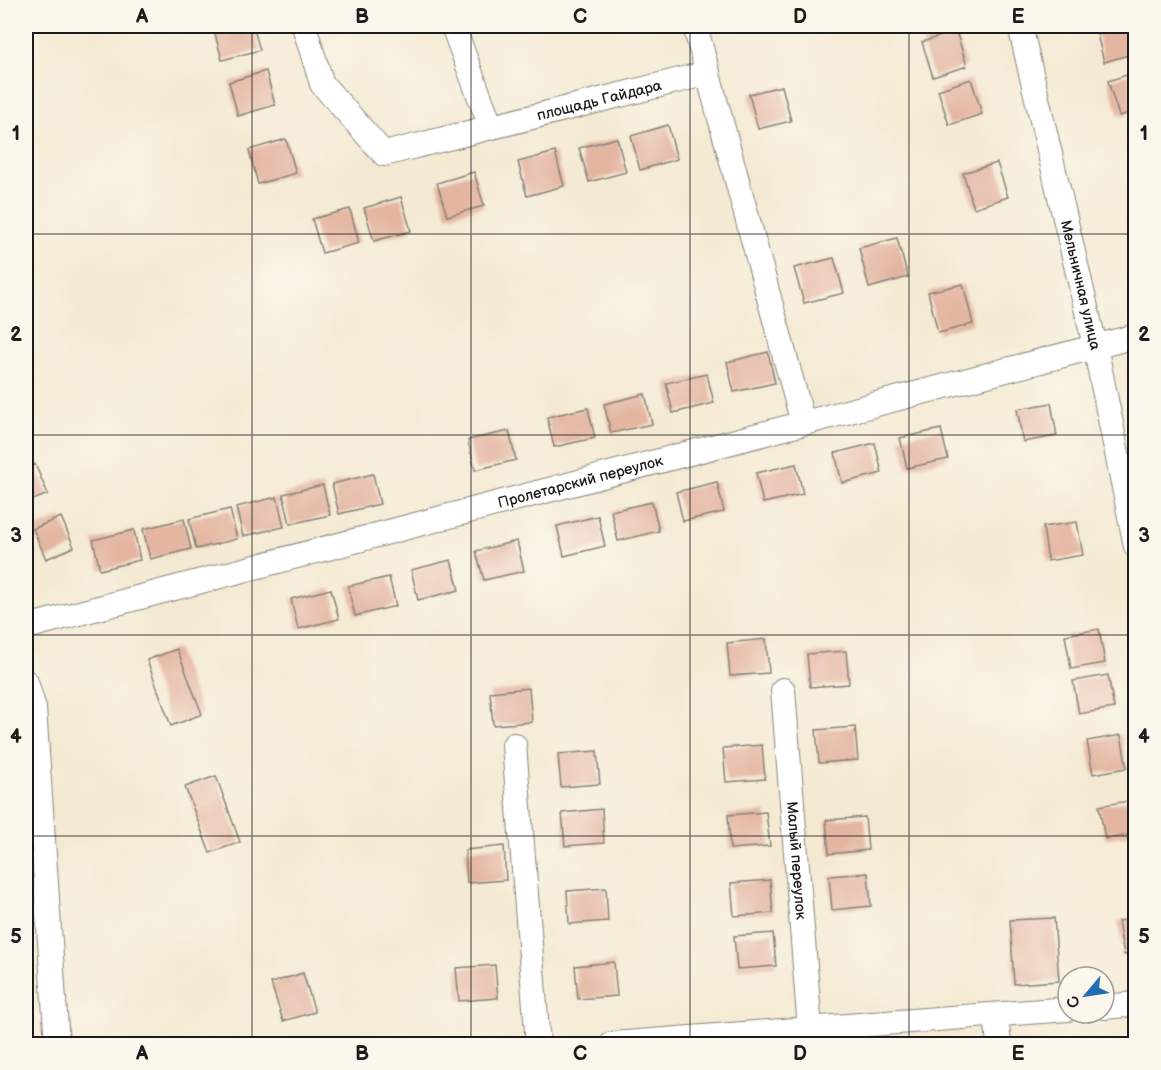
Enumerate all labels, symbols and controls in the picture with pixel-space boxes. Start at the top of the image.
text: A [135,5,149,29]
text: B [355,5,369,29]
text: C [573,5,587,29]
text: D [793,5,807,29]
text: E [1012,5,1025,29]
street label: площадь Гайдара [535,76,664,125]
text: 1 [12,122,20,146]
text: 1 [1140,122,1148,146]
street label: Мельничная улица [1056,218,1105,352]
text: 2 [10,323,22,347]
text: 2 [1138,323,1150,347]
street label: Пролетарский переулок [496,451,665,513]
text: 3 [10,524,22,548]
text: 3 [1138,524,1150,548]
text: 4 [10,725,22,749]
text: 4 [1138,725,1150,749]
street label: Малый переулок [782,801,810,920]
text: 5 [10,925,22,949]
text: 5 [1138,925,1150,949]
north arrow [1056,965,1116,1025]
text: С [1063,992,1085,1011]
text: A [135,1042,149,1066]
text: B [355,1042,369,1066]
text: C [573,1042,587,1066]
text: D [793,1042,807,1066]
text: E [1012,1042,1025,1066]

